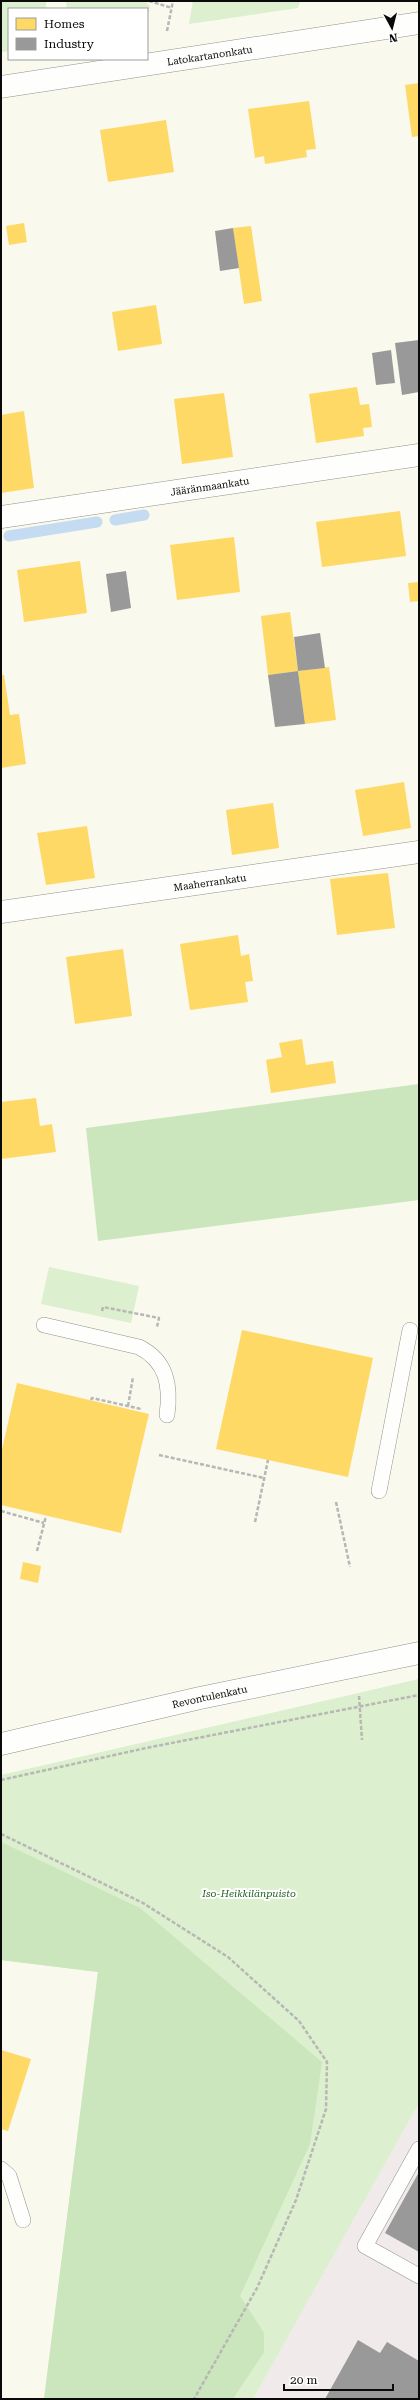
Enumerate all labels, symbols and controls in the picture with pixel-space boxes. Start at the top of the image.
legend [8,8,148,60]
north arrow [372,8,412,48]
text: Homes [44,17,85,31]
text: N [388,30,398,44]
text: Industry [44,37,95,51]
street label: Latokartanonkatu [166,43,254,67]
street label: Jääränmaankatu [170,475,251,497]
street label: Maaherrankatu [173,871,248,893]
street label: Revontulenkatu [171,1683,249,1710]
park label: Iso-Heikkilänpuisto [201,1888,296,1899]
scale bar [284,2366,393,2392]
text: 20 m [290,2373,317,2387]

